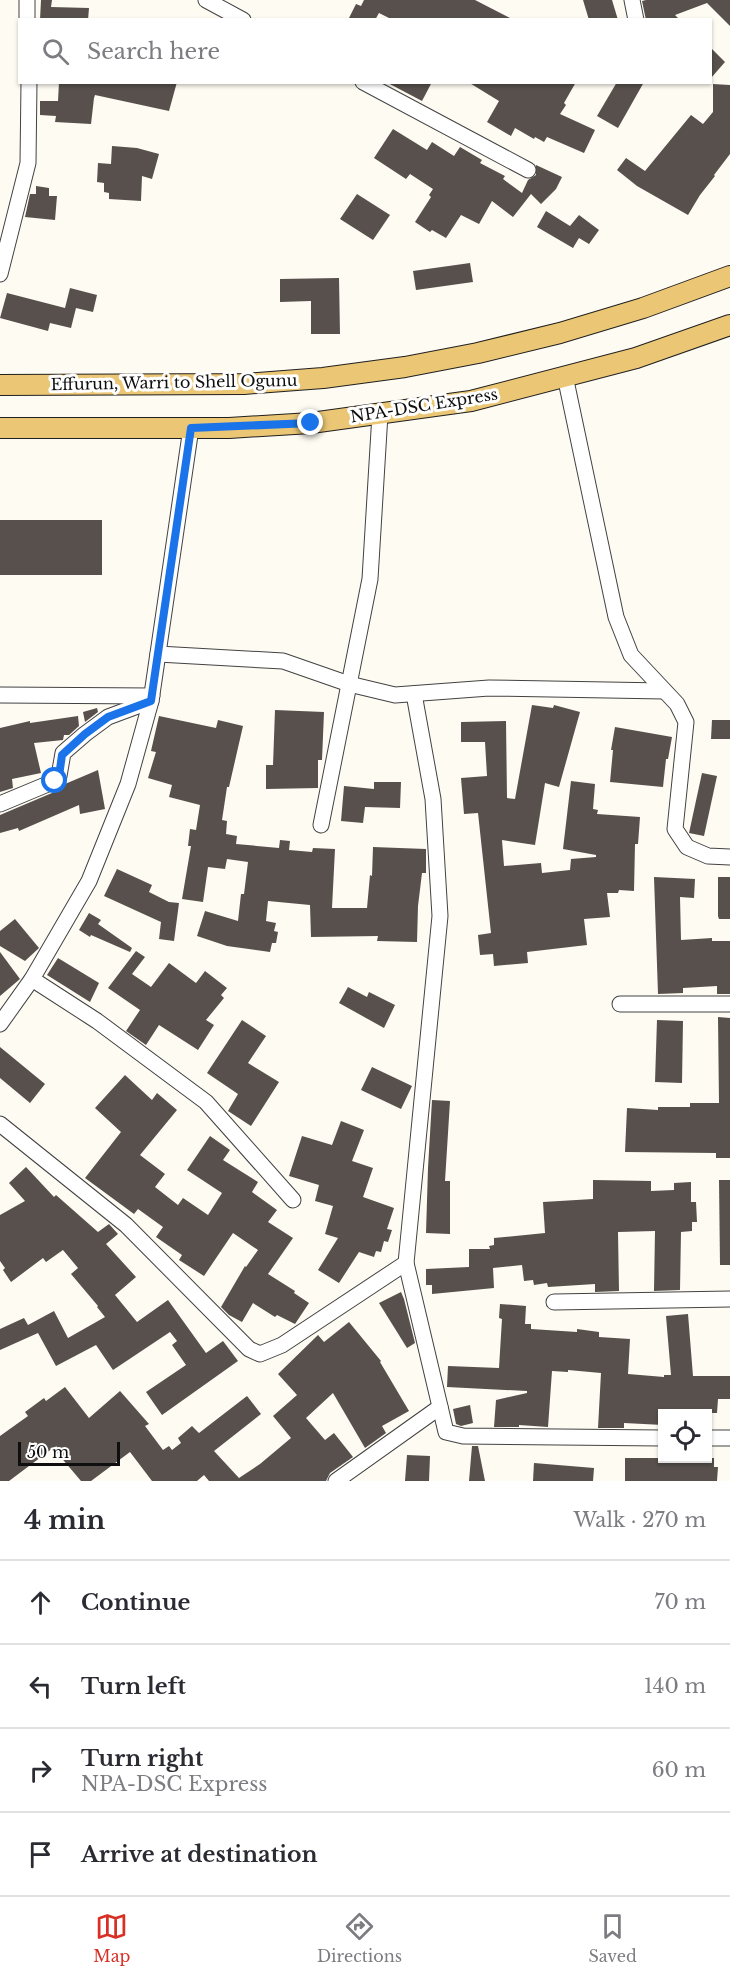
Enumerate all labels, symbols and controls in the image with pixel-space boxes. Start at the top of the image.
search box [18,18,712,84]
icon: search [39,35,72,68]
text: Search here [87,38,220,65]
street label: Effurun, Warri to Shell Ogunu [50,370,298,394]
street label: NPA-DSC Express [349,383,499,427]
route end [297,409,323,435]
route start [41,767,67,793]
map controls [658,1409,712,1463]
button: locate [658,1409,712,1463]
scale bar [18,1439,120,1466]
text: 50 m [27,1442,69,1462]
text: 4 min [24,1504,105,1536]
text: Walk · 270 m [574,1508,706,1532]
icon: ahead [24,1586,57,1619]
text: Continue [81,1589,190,1616]
text: 70 m [654,1590,706,1614]
icon: left [24,1670,57,1703]
text: Turn left [81,1673,186,1700]
text: 140 m [644,1674,706,1698]
text: Turn right [81,1745,203,1772]
icon: right [24,1754,57,1787]
text: 60 m [652,1758,706,1782]
text: NPA-DSC Express [81,1772,267,1796]
icon: arrive [24,1838,57,1871]
text: Arrive at destination [81,1841,318,1868]
tab: Map [93,1910,130,1966]
tab: Directions [317,1910,402,1966]
tab: Saved [588,1910,637,1966]

